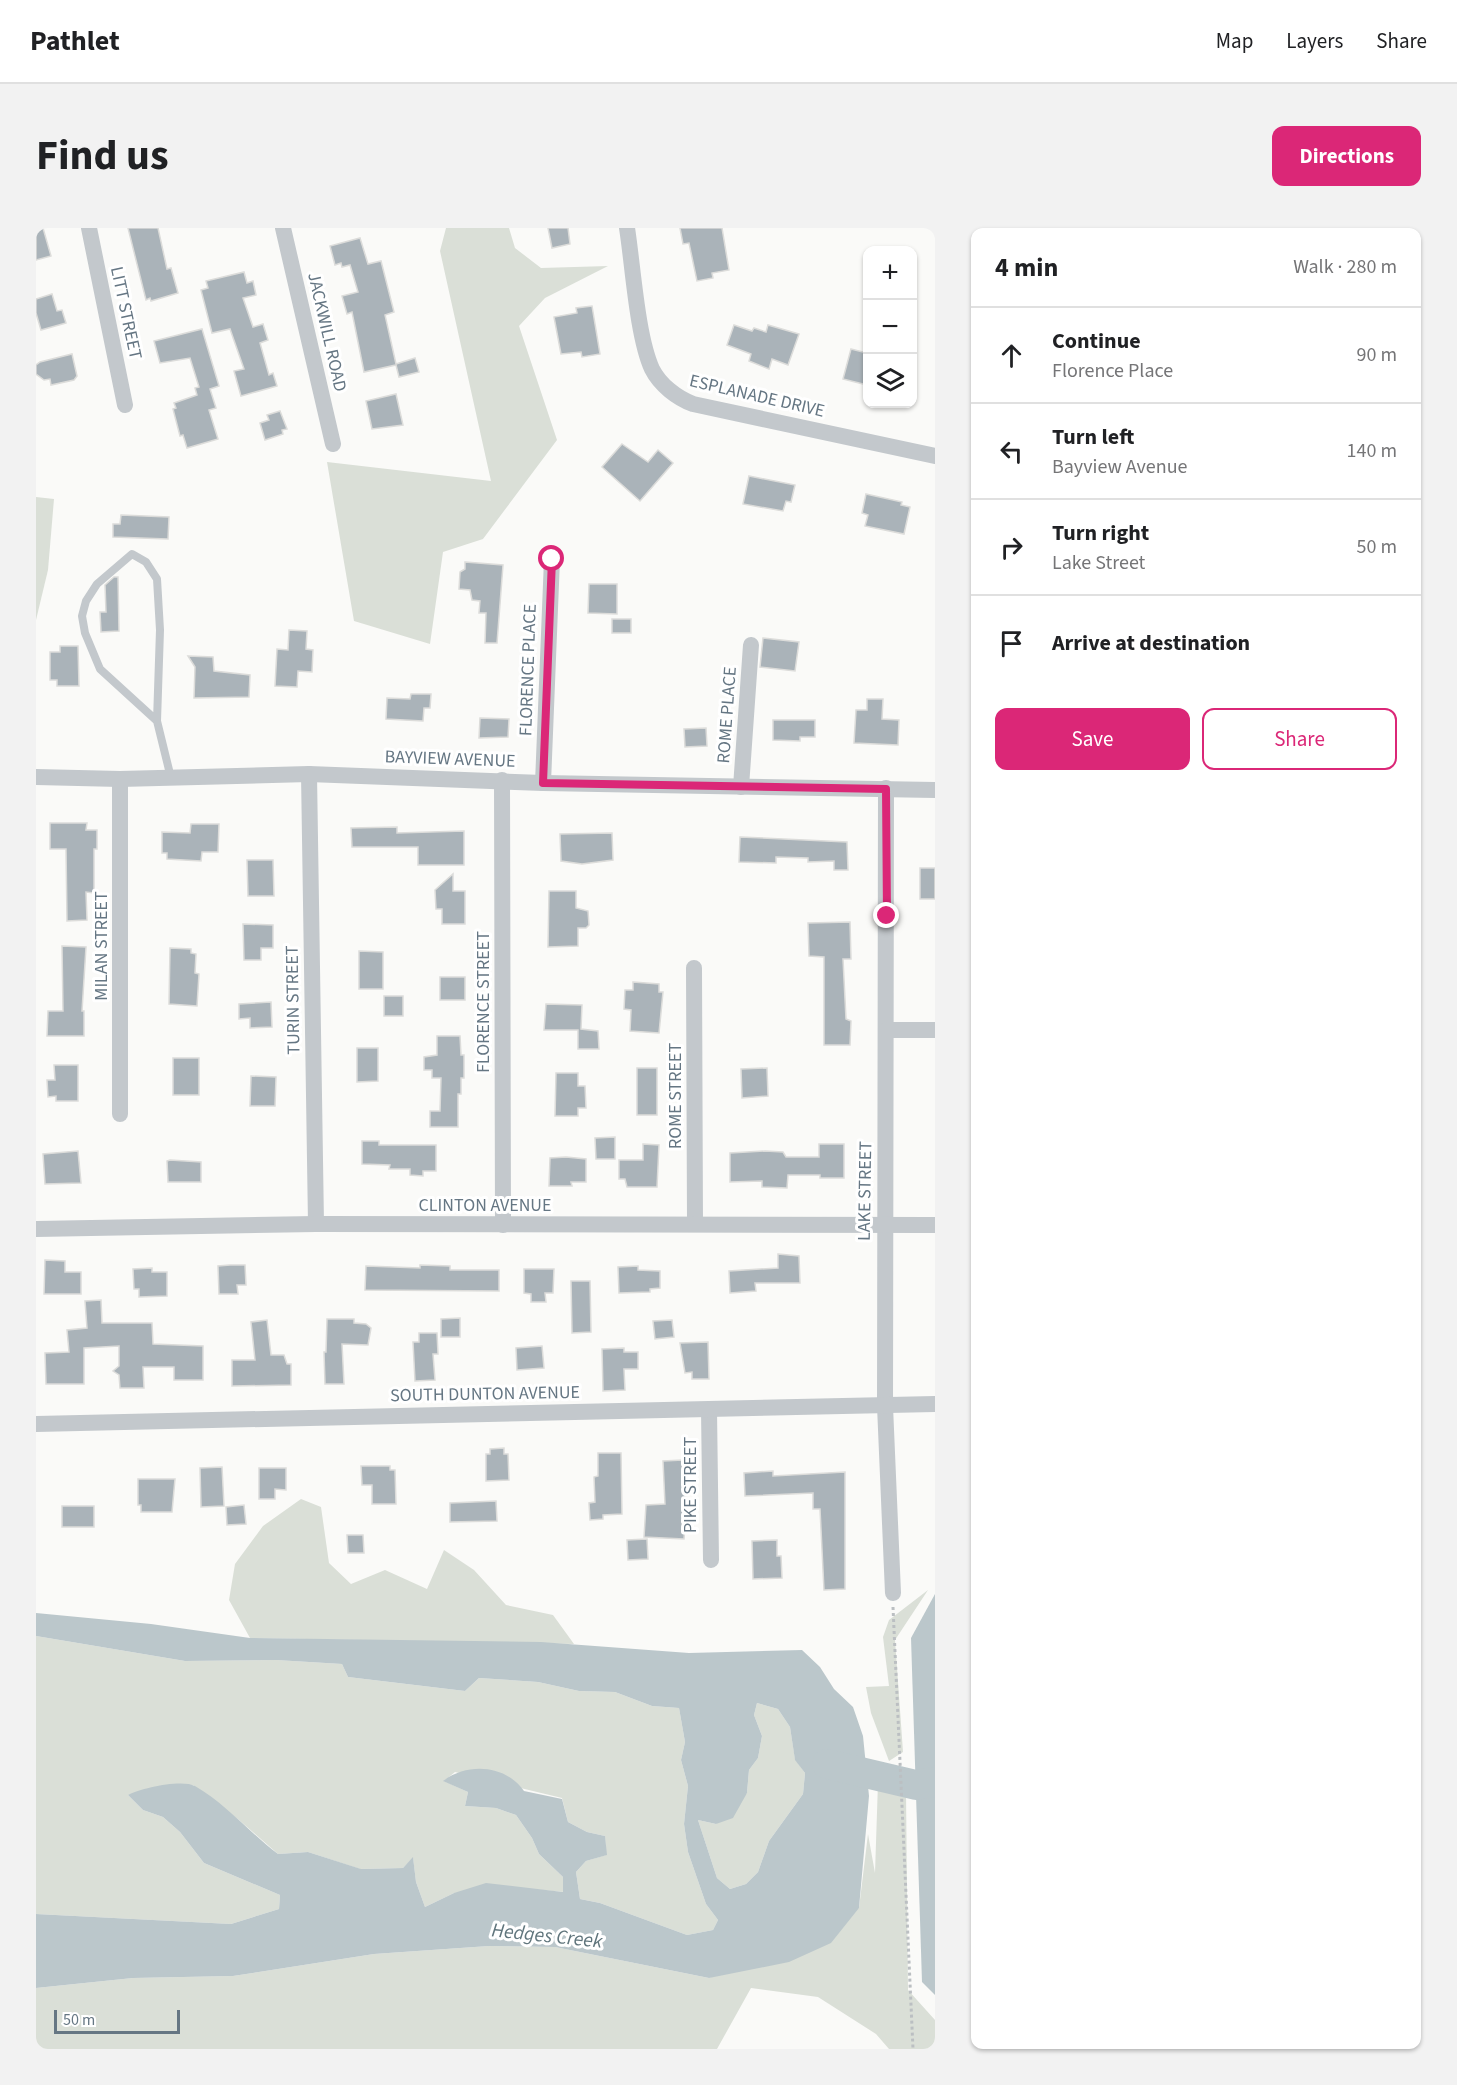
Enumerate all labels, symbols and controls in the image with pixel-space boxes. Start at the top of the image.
text: Pathlet [30,21,120,61]
text: Map [1216,26,1253,56]
text: Layers [1286,26,1343,56]
text: Share [1376,26,1427,56]
text: Find us [36,126,169,186]
button: Directions [1272,126,1421,186]
map controls [863,246,917,408]
button: + [863,246,917,300]
text: 4 min [995,249,1058,286]
text: Walk · 280 m [1293,253,1397,281]
street label: LITT STREET [104,264,148,362]
street label: JACKWILL ROAD [301,270,353,394]
button: − [863,300,917,354]
text: Continue [1052,325,1141,357]
icon: ahead [995,339,1028,372]
text: 90 m [1357,341,1397,369]
button: layers [863,354,917,408]
text: Florence Place [1052,357,1173,385]
street label: ESPLANADE DRIVE [687,368,827,424]
text: Turn left [1052,421,1134,453]
icon: left [995,435,1028,468]
text: 140 m [1347,437,1397,465]
text: Bayview Avenue [1052,453,1187,481]
text: Turn right [1052,517,1149,549]
icon: right [995,531,1028,564]
text: 50 m [1357,533,1397,561]
route start [538,545,564,571]
text: Lake Street [1052,549,1145,577]
street label: FLORENCE PLACE [513,604,543,736]
icon: arrive [995,627,1028,660]
text: Arrive at destination [1052,627,1250,659]
street label: ROME PLACE [711,666,743,764]
button: Save [995,708,1190,770]
button: Share [1202,708,1397,770]
street label: BAYVIEW AVENUE [384,744,516,774]
street label: MILAN STREET [89,891,114,1001]
route end [873,902,899,928]
street label: FLORENCE STREET [471,931,496,1073]
street label: TURIN STREET [280,945,306,1055]
street label: ROME STREET [663,1043,688,1149]
street label: LAKE STREET [852,1141,878,1241]
street label: CLINTON AVENUE [419,1193,551,1218]
street label: SOUTH DUNTON AVENUE [390,1380,580,1408]
street label: PIKE STREET [678,1437,703,1533]
water label: Hedges Creek [490,1916,604,1956]
scale bar [54,2007,180,2034]
text: 50 m [63,2009,95,2031]

